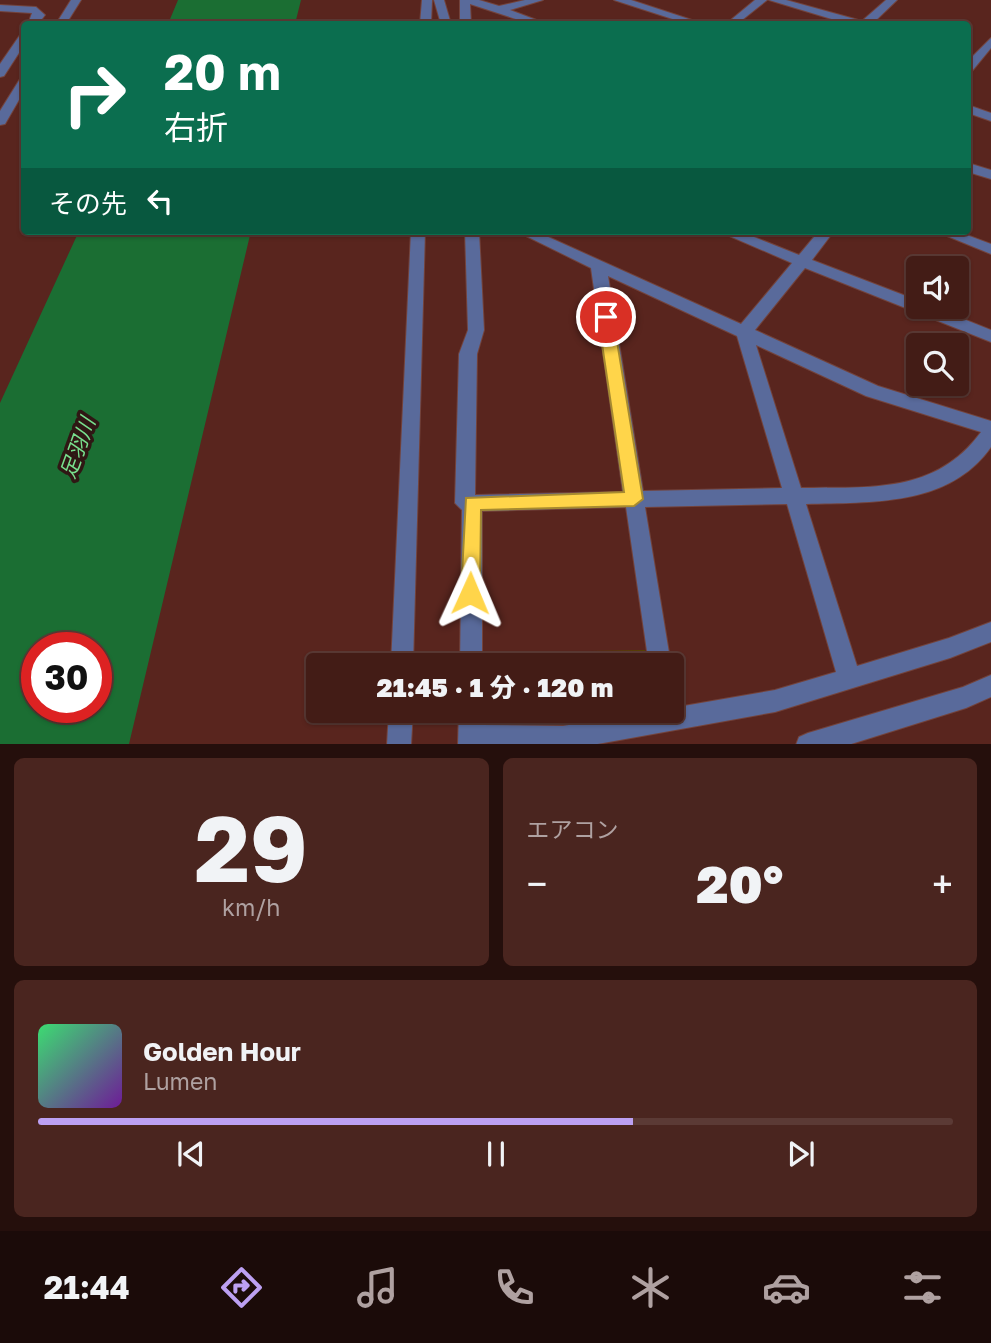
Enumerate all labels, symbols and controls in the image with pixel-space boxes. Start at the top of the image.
text: 20 m [164,42,281,101]
icon: right [49,49,140,140]
text: 右折 [164,108,228,146]
icon: left [141,182,179,220]
text: その先 [49,188,127,219]
map controls [906,256,969,396]
button: sound [906,256,969,319]
pin [576,287,636,347]
icon: arrive [587,298,625,336]
button: search [906,333,969,396]
water label: 足羽川 [54,412,101,482]
position arrow [433,556,507,630]
speed limit sign: 30 [21,632,112,723]
text: 21:45 · 1 分 · 120 m [377,672,613,703]
text: 29 [195,793,308,902]
text: エアコン [527,815,619,843]
text: 20° [696,852,783,914]
text: − [527,861,547,906]
text: + [932,861,953,906]
text: km/h [222,893,281,921]
text: Golden Hour [143,1036,301,1067]
text: Lumen [143,1067,217,1095]
icon: previous [172,1135,210,1173]
icon: pause [477,1135,515,1173]
icon: next [782,1135,820,1173]
icon: directions [217,1263,266,1312]
icon: music [353,1263,402,1312]
icon: phone [490,1263,539,1312]
icon: climate [626,1263,675,1312]
icon: car [762,1263,811,1312]
icon: filters [898,1263,947,1312]
text: 21:44 [44,1268,130,1306]

